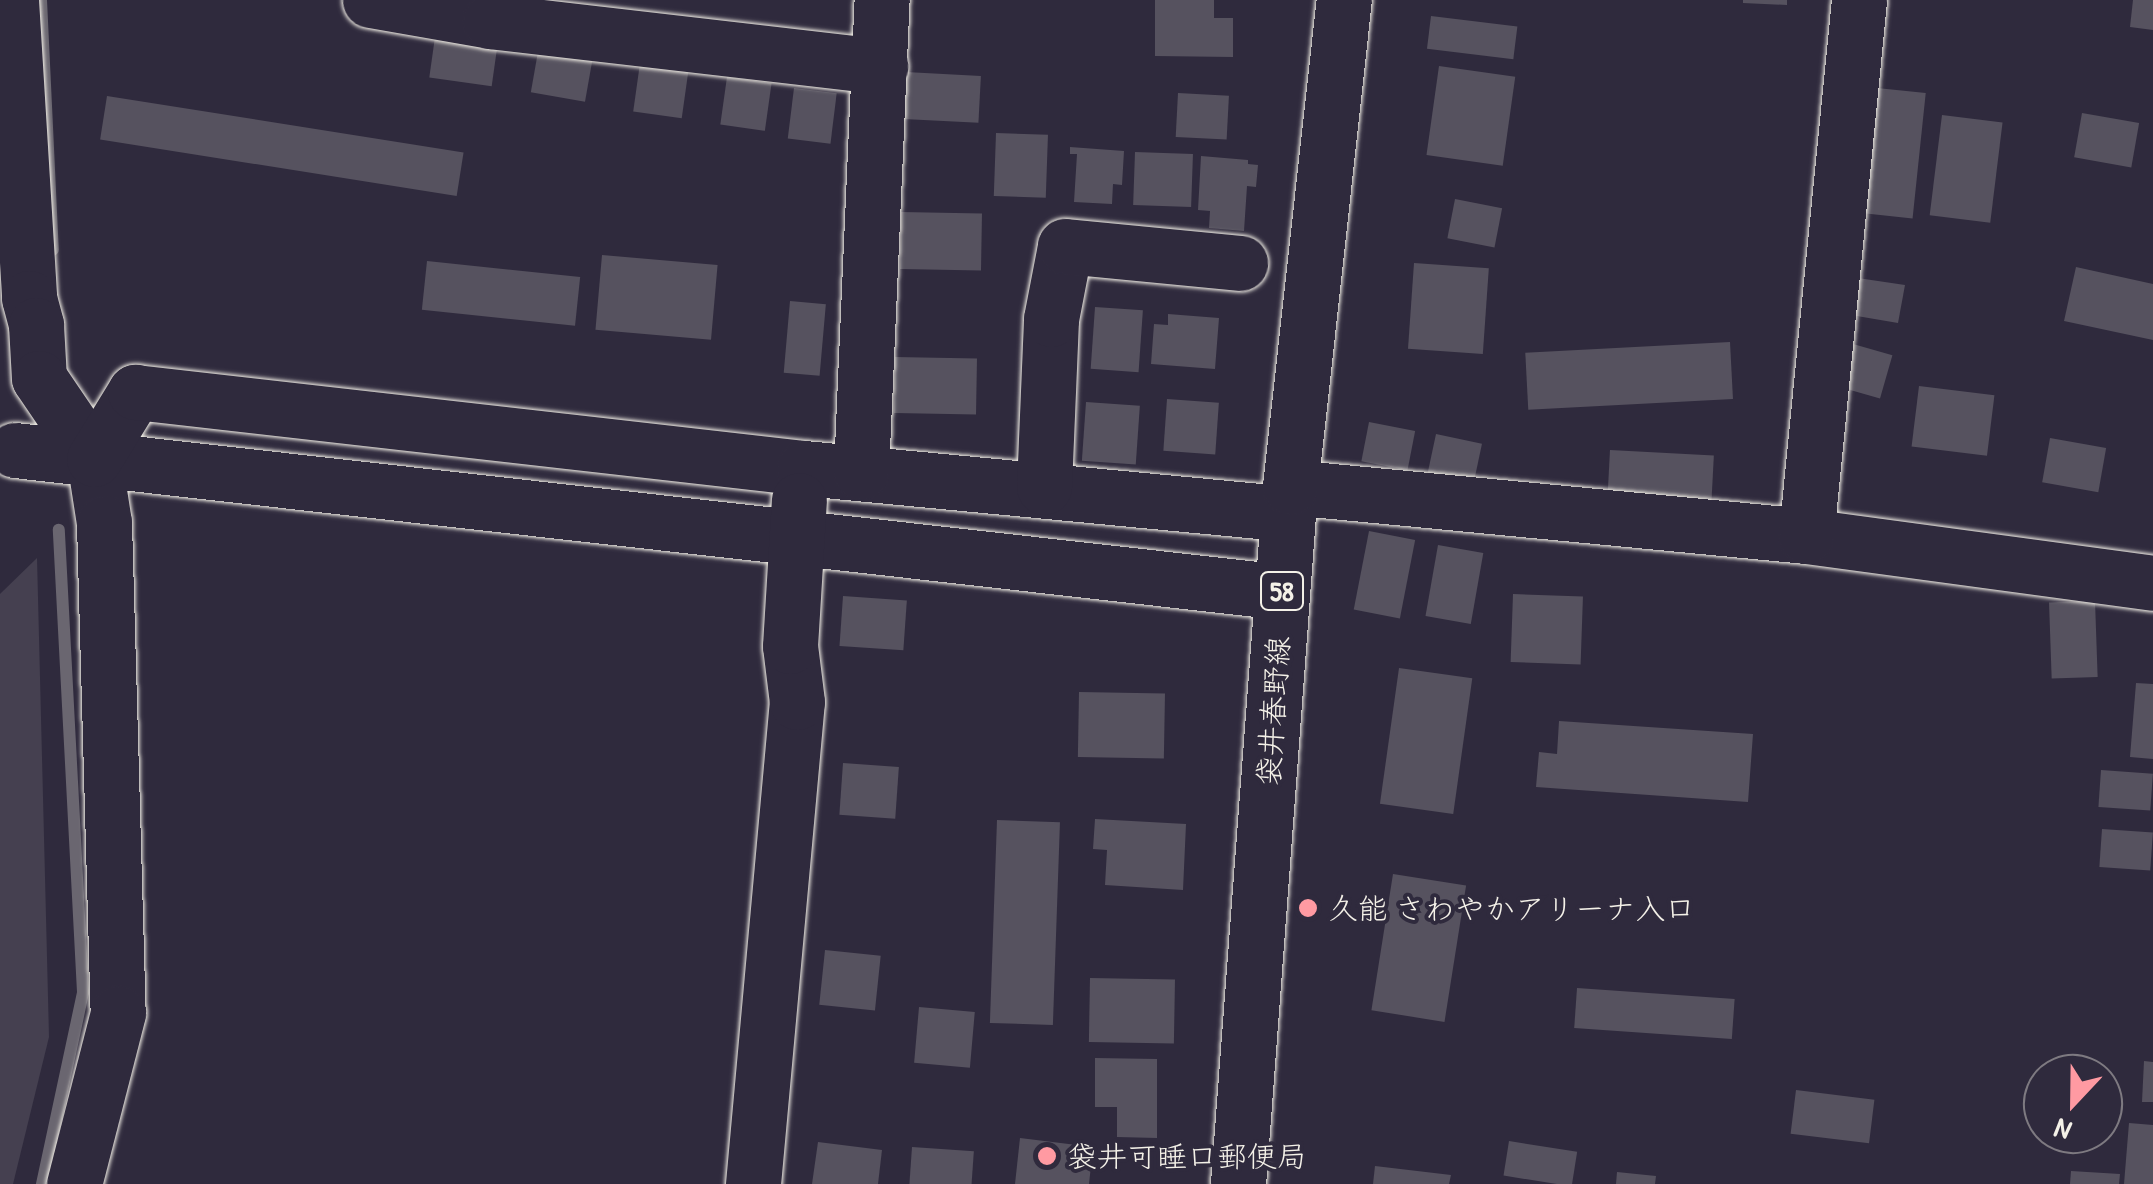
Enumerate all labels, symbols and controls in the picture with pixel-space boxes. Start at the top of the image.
road number: 58 [1260,568,1304,614]
street label: 袋井春野線 [1250,635,1296,787]
place label: 久能 さわやかアリーナ入口 [1328,890,1695,926]
marker: 久能 さわやかアリーナ入口 [1297,897,1319,919]
north arrow [2023,1054,2123,1154]
text: N [2048,1110,2077,1150]
place label: 袋井可睡口郵便局 [1067,1138,1307,1174]
marker: 袋井可睡口郵便局 [1036,1145,1058,1167]

